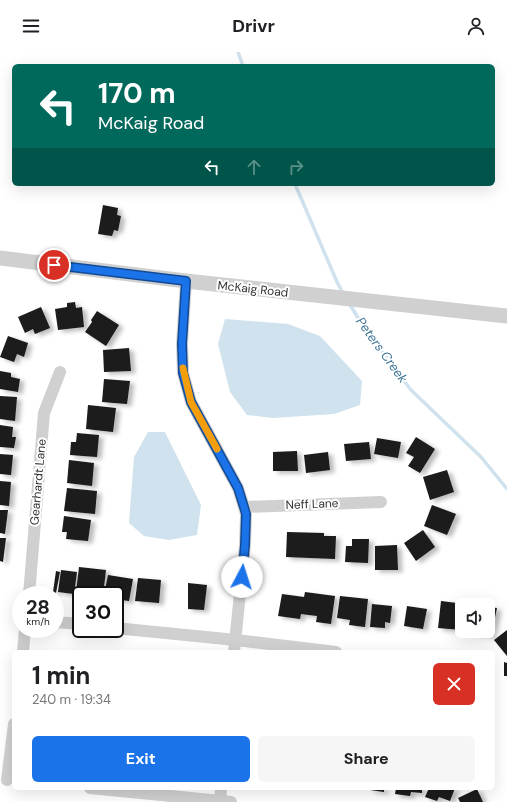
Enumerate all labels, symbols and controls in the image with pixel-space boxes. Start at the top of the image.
text: Drivr [232,14,275,38]
icon: menu [20,15,42,37]
icon: person [465,15,487,37]
text: 170 m [98,75,176,112]
icon: left [32,80,84,132]
text: McKaig Road [98,111,204,135]
icon: left [201,156,223,178]
icon: ahead [243,156,265,178]
icon: right [285,156,307,178]
pin [37,248,71,282]
icon: arrive [43,254,65,276]
street label: McKaig Road [217,277,289,301]
water label: Peters Creek [352,314,412,387]
street label: Gearhardt Lane [26,438,50,526]
street label: Neff Lane [285,495,339,513]
position arrow [221,556,263,598]
speed limit sign: 30 [72,586,124,638]
text: 28 [26,594,50,620]
map controls [455,598,495,638]
button: sound [455,598,495,638]
text: km/h [26,615,50,628]
text: 1 min [32,660,90,691]
button: close [433,663,475,705]
text: 240 m · 19:34 [32,691,111,708]
button: Exit [32,736,250,782]
button: Share [258,736,475,782]

